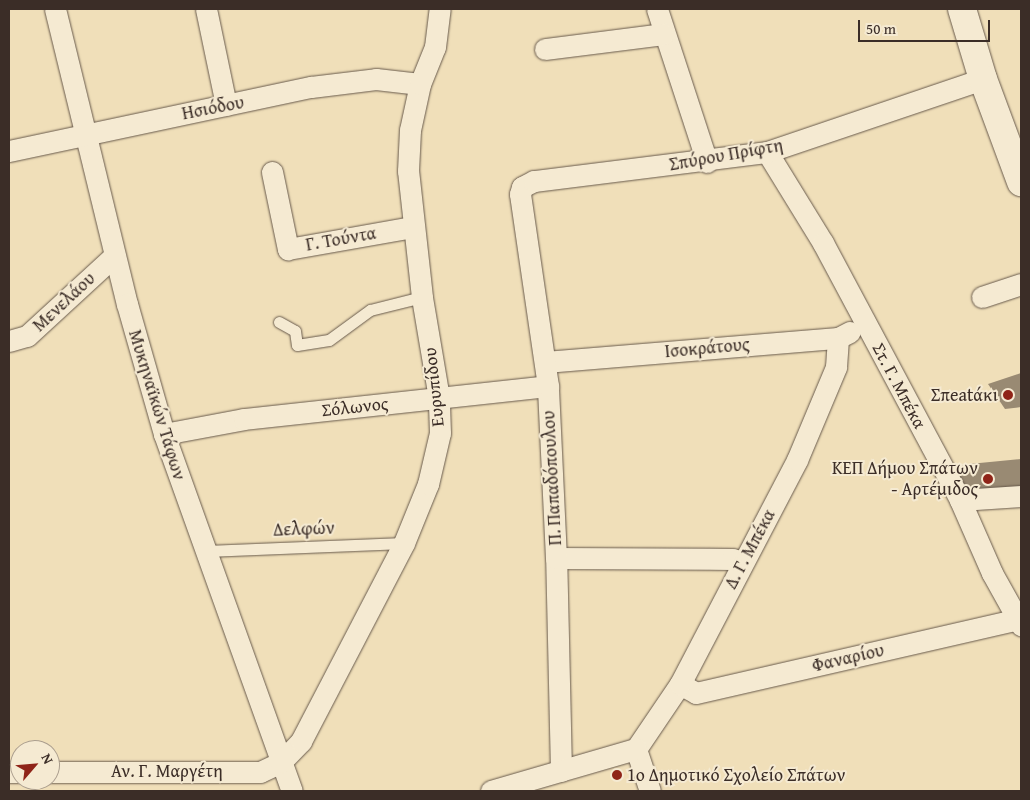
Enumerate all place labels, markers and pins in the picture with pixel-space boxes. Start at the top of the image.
place label: Σπeatάκι [931,384,998,406]
marker: Σπeatάκι [1002,389,1014,401]
place label: ΚΕΠ Δήμου Σπάτων - Αρτέμιδος [832,458,978,500]
marker: ΚΕΠ Δήμου Σπάτων - Αρτέμιδος [982,473,994,485]
place label: 1ο Δημοτικό Σχολείο Σπάτων [627,764,846,786]
marker: 1ο Δημοτικό Σχολείο Σπάτων [611,769,623,781]

